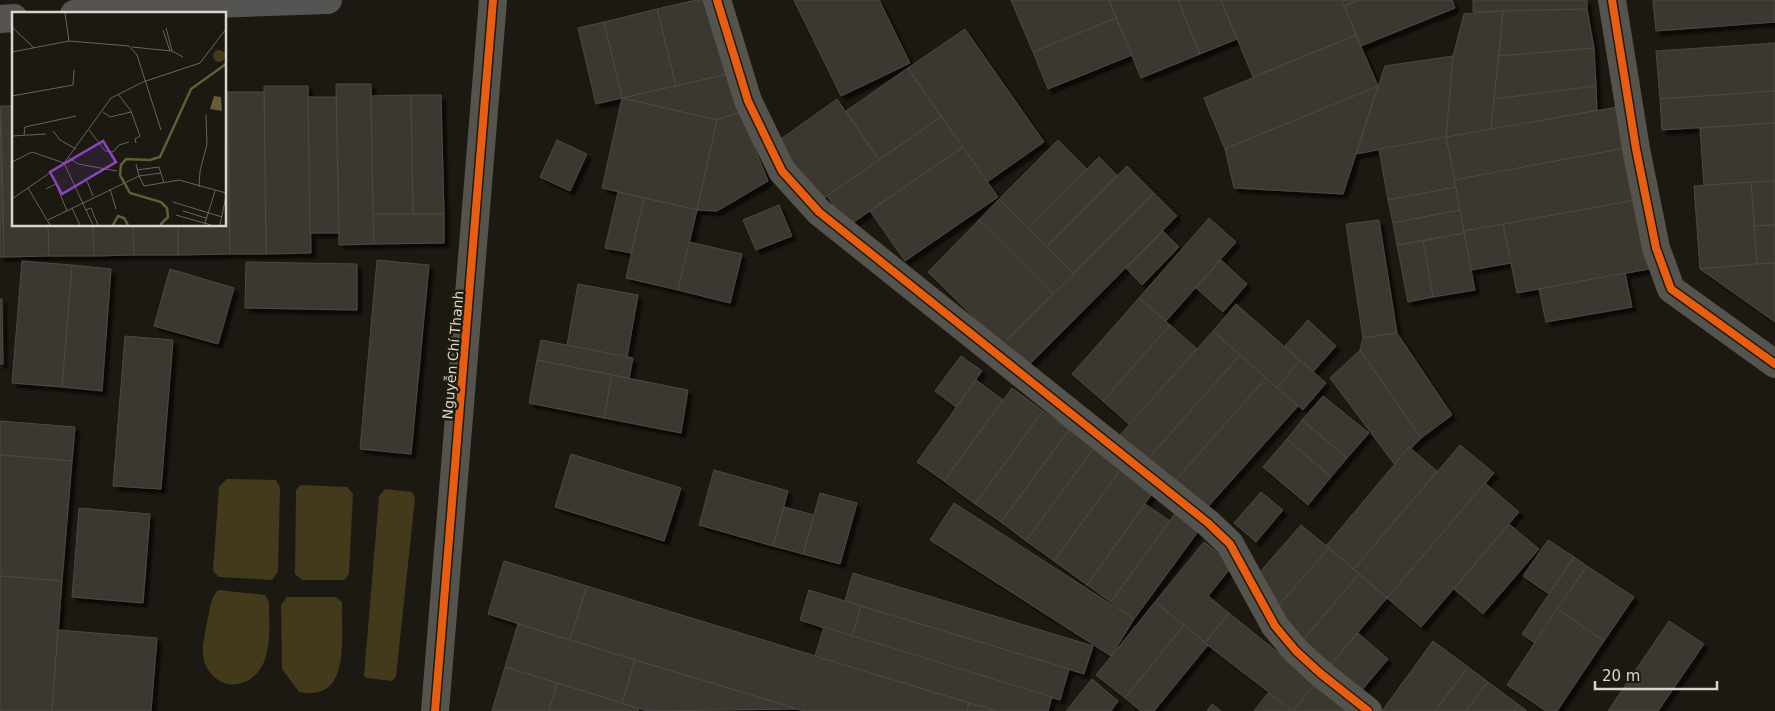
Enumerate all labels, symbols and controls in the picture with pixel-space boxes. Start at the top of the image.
inset map [12,12,226,226]
street label: Nguyễn Chí Thanh [439,290,467,420]
scale bar [1595,658,1718,690]
text: 20 m [1602,667,1640,685]

